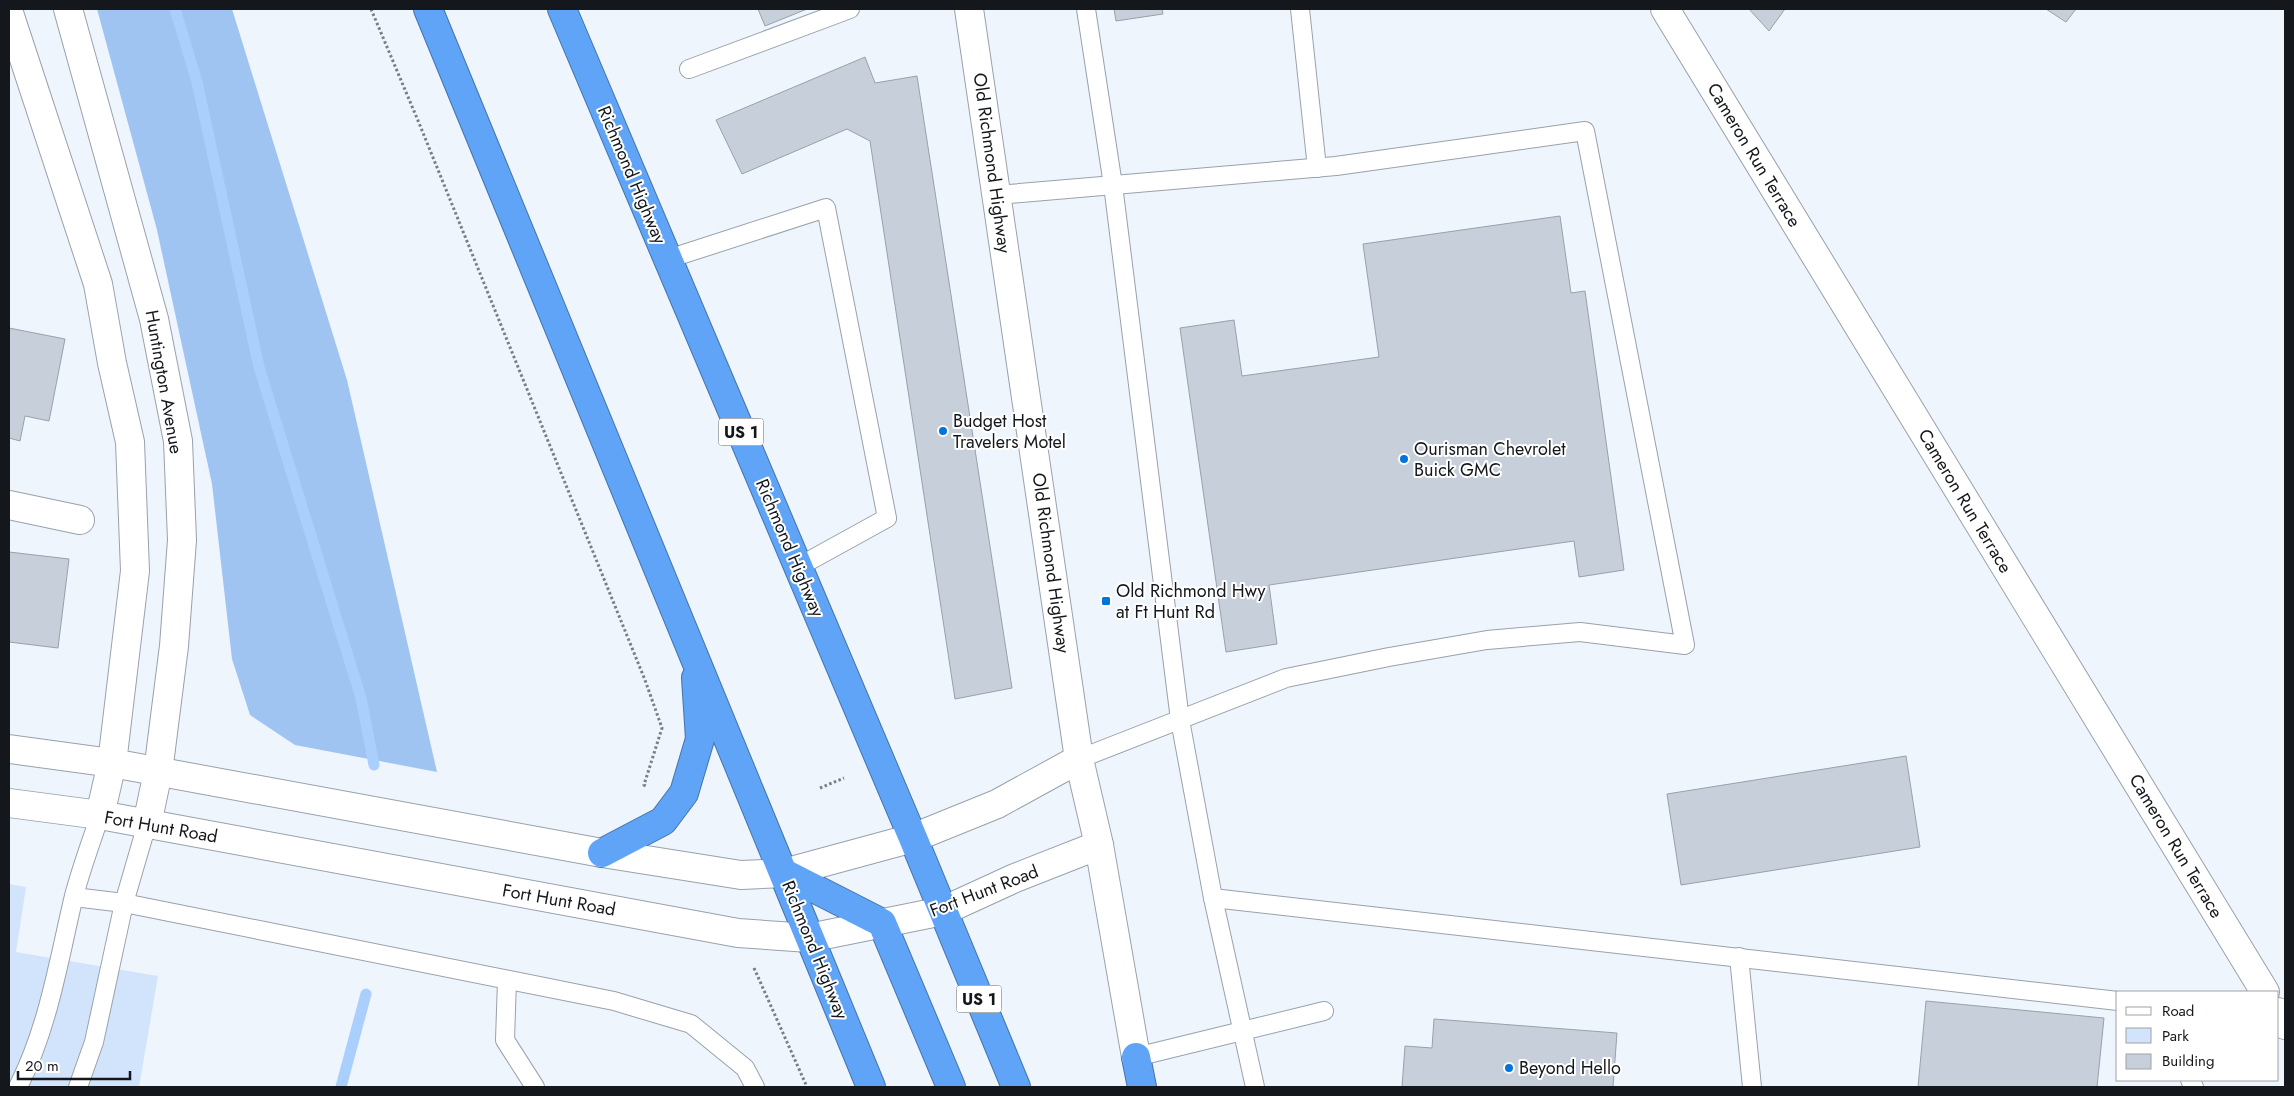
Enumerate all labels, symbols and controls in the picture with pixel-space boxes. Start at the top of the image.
street label: Old Richmond Highway [966,71,1018,255]
street label: Cameron Run Terrace [1701,78,1807,232]
street label: Richmond Highway [591,102,673,248]
street label: Huntington Avenue [139,308,189,456]
place label: Budget Host Travelers Motel [953,408,1066,455]
road number: US 1 [718,418,764,446]
street label: Cameron Run Terrace [1912,424,2018,578]
marker: Budget Host Travelers Motel [937,425,949,437]
place label: Ourisman Chevrolet Buick GMC [1414,436,1566,483]
marker: Ourisman Chevrolet Buick GMC [1398,453,1410,465]
street label: Old Richmond Highway [1025,471,1077,655]
street label: Richmond Highway [749,475,831,621]
place label: Old Richmond Hwy at Ft Hunt Rd [1116,578,1265,625]
marker: Old Richmond Hwy at Ft Hunt Rd [1100,595,1112,607]
street label: Cameron Run Terrace [2123,769,2229,923]
street label: Fort Hunt Road [102,804,220,850]
street label: Fort Hunt Road [926,858,1042,924]
street label: Fort Hunt Road [500,877,618,923]
street label: Richmond Highway [775,877,855,1023]
road number: US 1 [956,986,1002,1012]
legend [2116,991,2279,1081]
text: Road [2162,1000,2194,1022]
text: Park [2162,1025,2189,1047]
scale bar [18,1048,130,1080]
text: Building [2162,1050,2214,1072]
text: 20 m [25,1055,59,1077]
place label: Beyond Hello [1519,1055,1621,1081]
marker: Beyond Hello [1503,1062,1515,1074]

